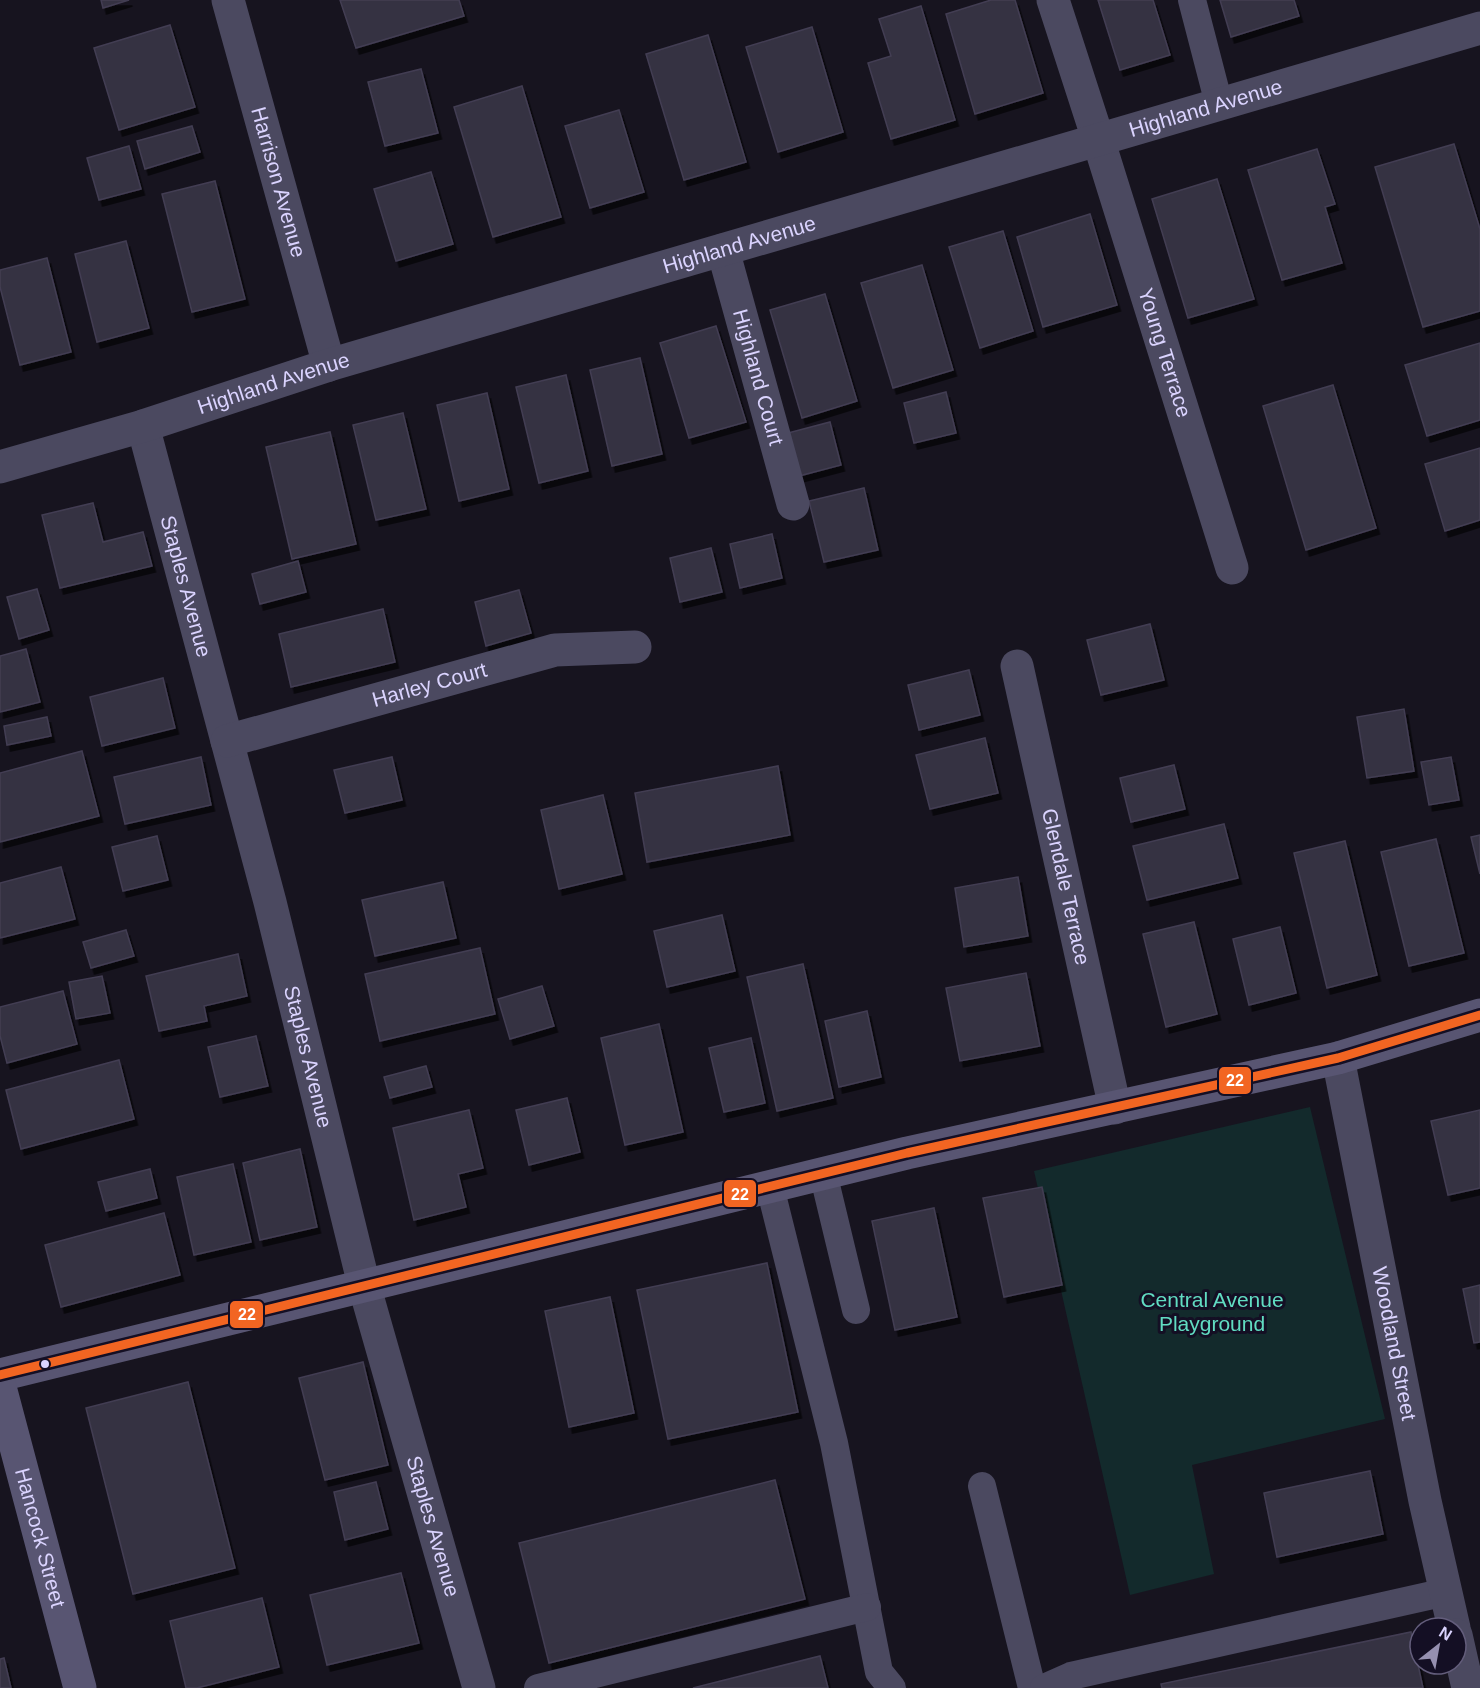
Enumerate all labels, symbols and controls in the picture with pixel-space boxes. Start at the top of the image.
street label: Highland Avenue [1126,75,1285,141]
street label: Harrison Avenue [247,104,311,260]
street label: Highland Avenue [660,211,818,278]
street label: Young Terrace [1134,285,1196,420]
street label: Highland Court [729,306,788,448]
street label: Highland Avenue [194,348,352,418]
street label: Staples Avenue [156,513,216,660]
street label: Harley Court [369,657,489,711]
street label: Glendale Terrace [1038,806,1095,967]
street label: Staples Avenue [280,983,337,1130]
line badge: 22 [1218,1066,1252,1095]
text: 22 [1226,1072,1244,1089]
line badge: 22 [723,1179,757,1208]
text: 22 [731,1186,749,1203]
street label: Woodland Street [1368,1265,1421,1422]
park label: Central Avenue Playground [1140,1288,1284,1335]
line badge: 22 [229,1300,264,1329]
text: 22 [238,1306,256,1323]
unlabelled marker [39,1358,51,1370]
street label: Staples Avenue [402,1453,464,1599]
street label: Hancock Street [11,1465,70,1610]
north arrow [1408,1616,1468,1676]
text: N [1436,1623,1455,1644]

